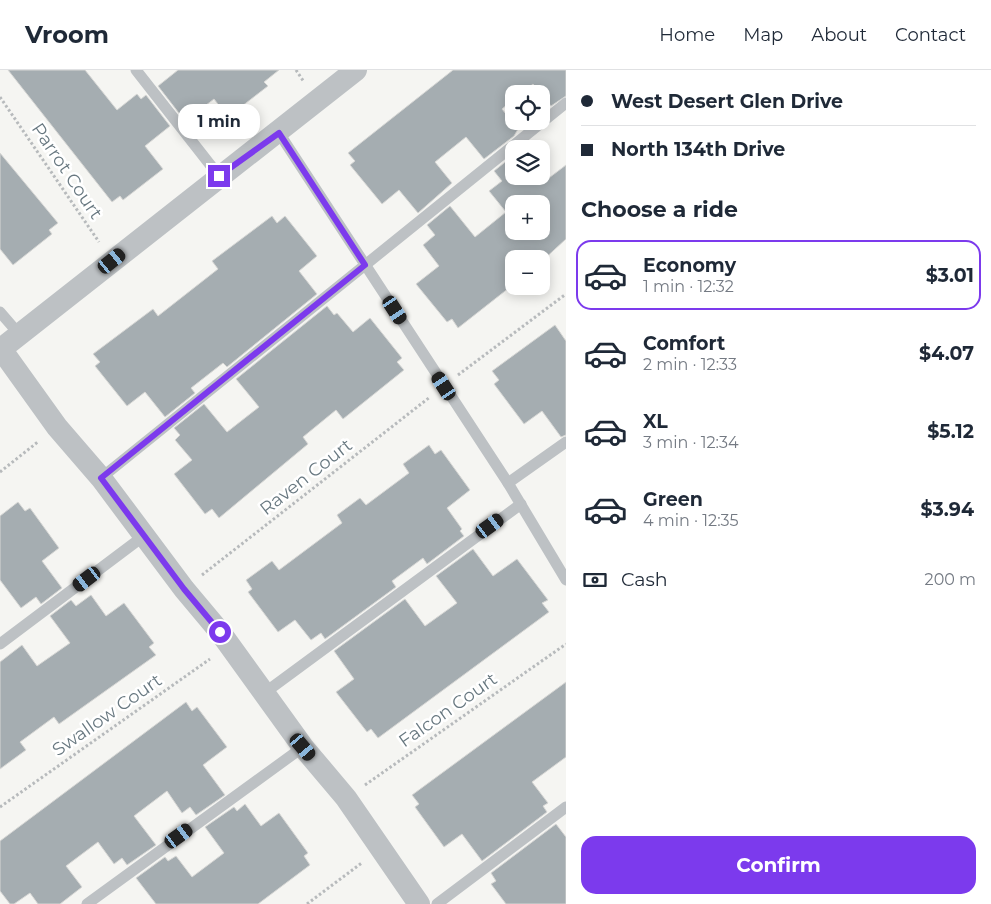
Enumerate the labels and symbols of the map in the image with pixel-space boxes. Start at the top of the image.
callout: 1 min [178,104,260,138]
street label: Parrot Court [27,119,107,223]
route end [208,165,230,187]
car [95,246,128,276]
car [380,293,409,327]
car [429,369,458,403]
street label: Raven Court [255,434,357,520]
car [473,511,506,541]
car [70,564,103,594]
route start [209,621,231,643]
street label: Falcon Court [395,668,501,752]
street label: Swallow Court [48,669,166,761]
car [287,731,318,763]
car [162,821,195,851]

